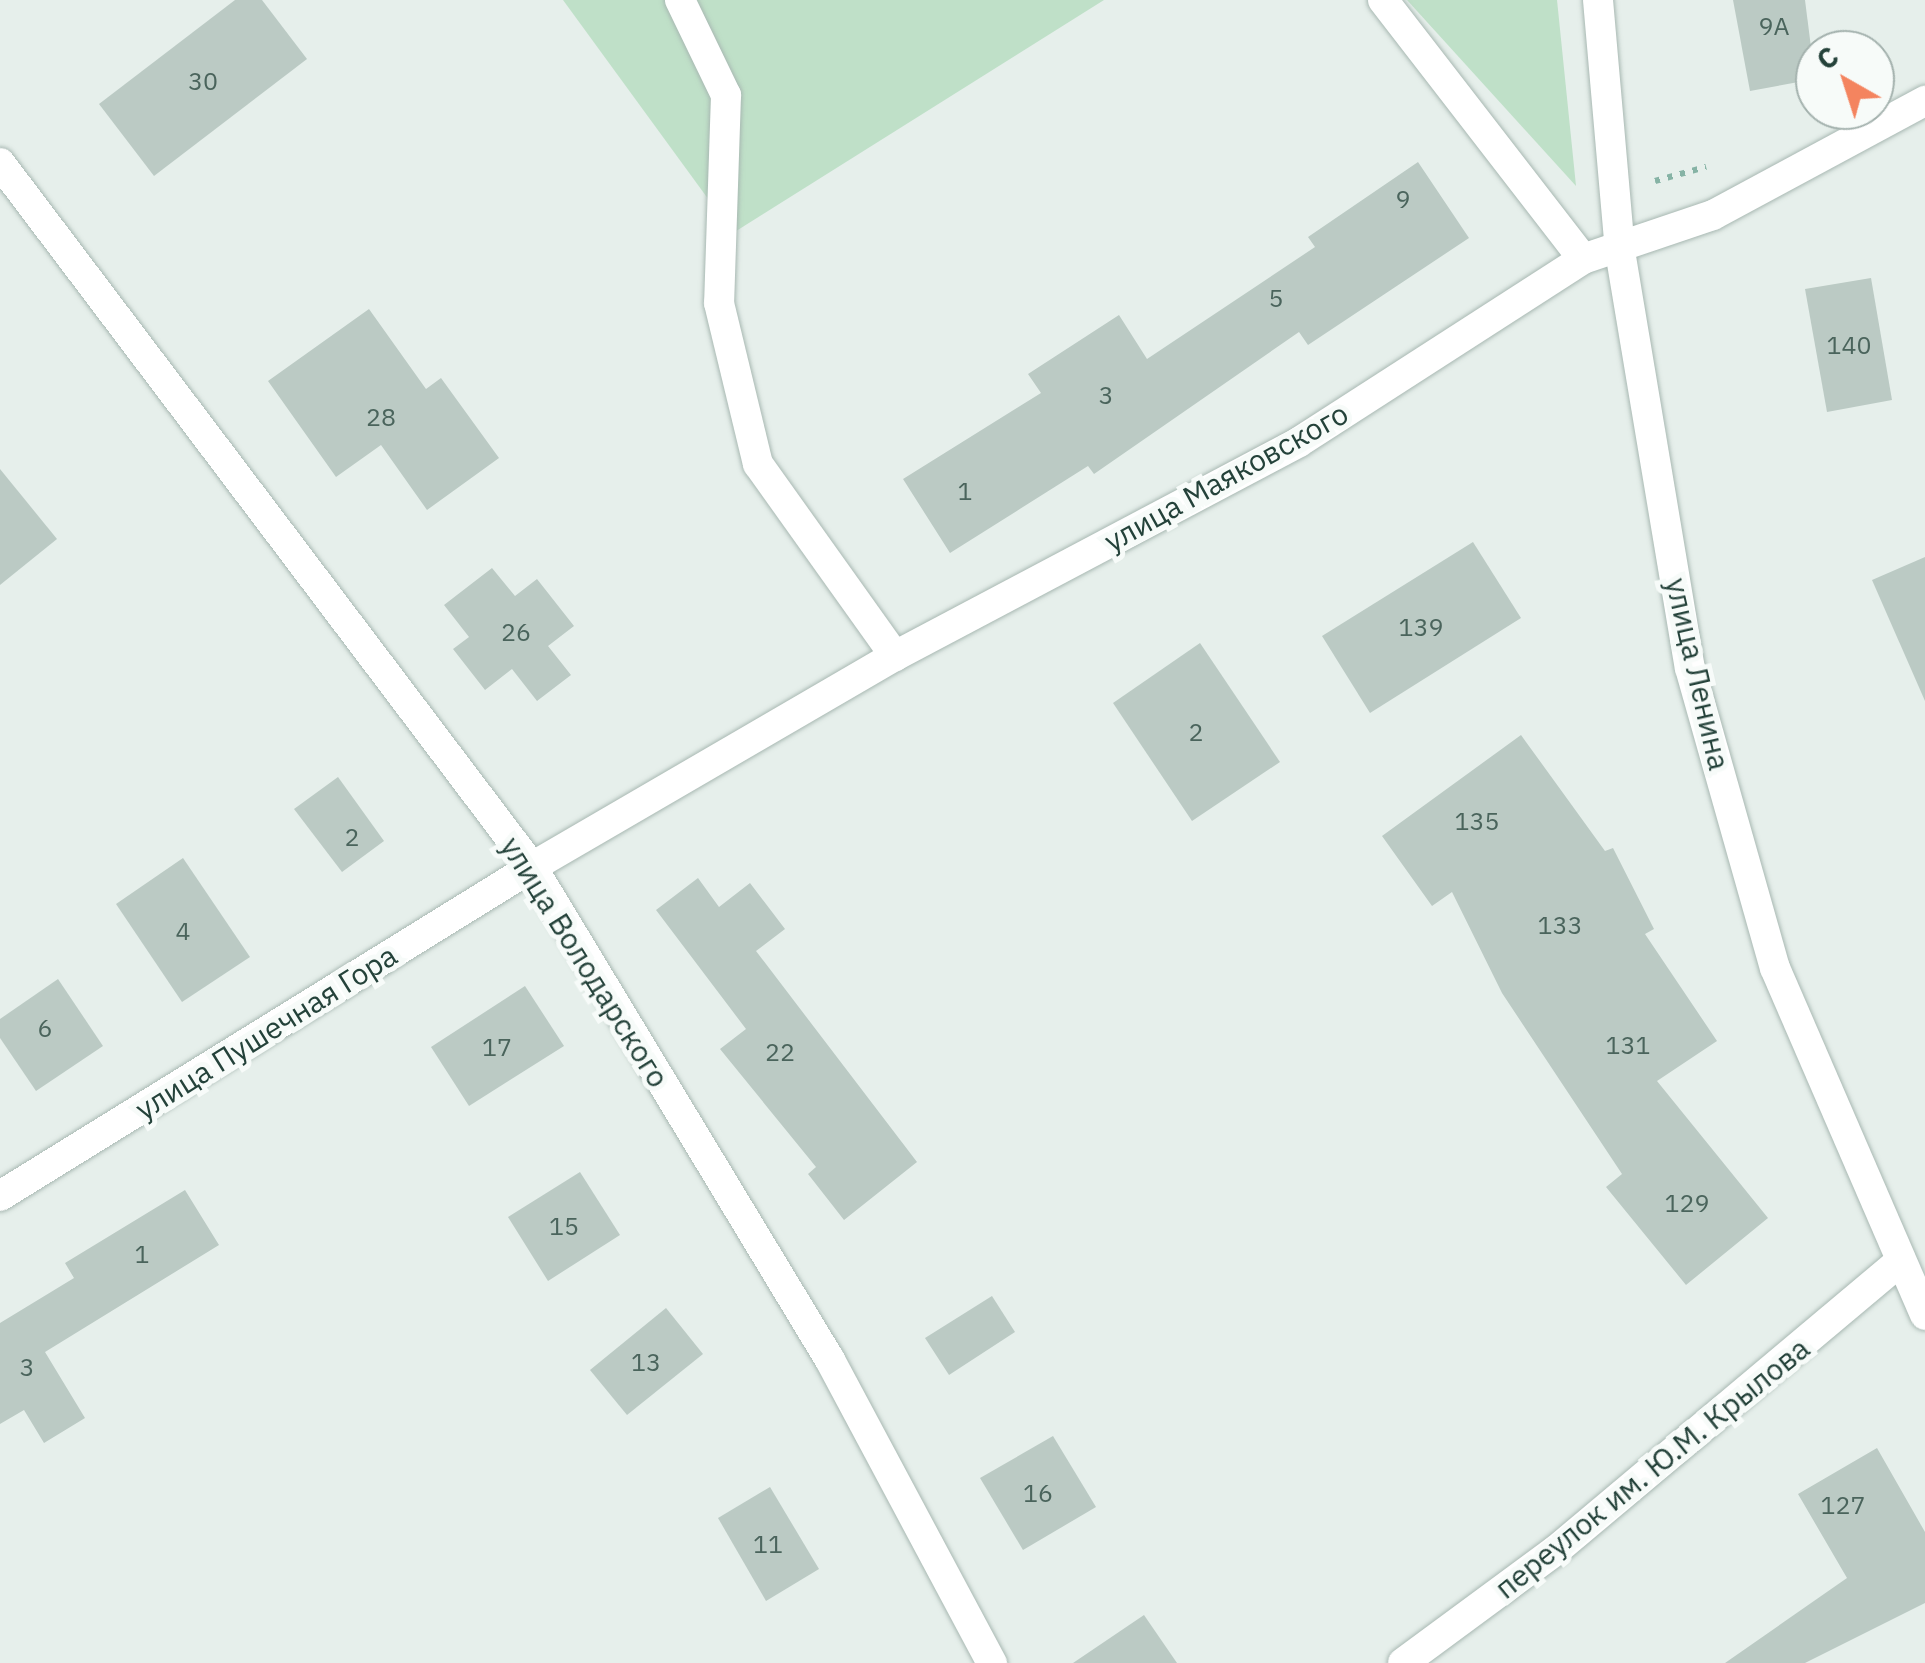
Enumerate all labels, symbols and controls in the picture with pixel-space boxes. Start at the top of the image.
house number: 9А [1758,11,1790,41]
north arrow [1795,30,1895,130]
text: С [1808,38,1846,78]
house number: 30 [188,66,218,96]
house number: 9 [1396,184,1410,214]
house number: 5 [1269,283,1283,313]
house number: 140 [1827,330,1871,360]
house number: 3 [1099,380,1113,410]
street label: улица Маяковского [1098,395,1354,559]
house number: 28 [366,402,396,432]
house number: 1 [958,476,972,506]
street label: улица Ленина [1658,574,1738,774]
house number: 139 [1399,612,1443,642]
house number: 26 [501,617,531,647]
house number: 2 [1189,717,1203,747]
house number: 135 [1455,806,1499,836]
house number: 2 [345,822,359,852]
street label: улица Володарского [493,830,677,1094]
house number: 133 [1538,910,1582,940]
house number: 4 [176,916,190,946]
street label: улица Пушечная Гора [129,937,403,1127]
house number: 6 [38,1013,52,1043]
house number: 131 [1606,1030,1650,1060]
house number: 17 [482,1032,512,1062]
house number: 22 [765,1037,795,1067]
house number: 129 [1665,1188,1709,1218]
house number: 15 [549,1211,579,1241]
house number: 1 [135,1239,149,1269]
street label: переулок им. Ю.М. Крылова [1488,1330,1816,1606]
house number: 13 [631,1347,661,1377]
house number: 3 [20,1352,34,1382]
house number: 16 [1023,1478,1053,1508]
house number: 127 [1821,1490,1865,1520]
house number: 11 [753,1529,783,1559]

